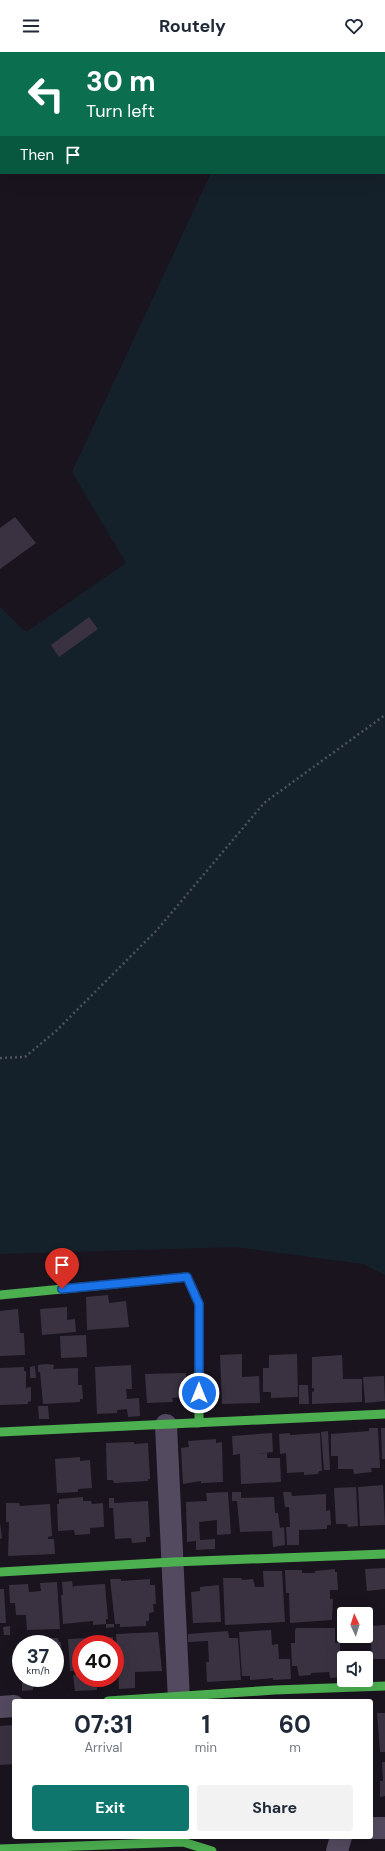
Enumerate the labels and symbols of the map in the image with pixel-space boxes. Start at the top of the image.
pin [45,1248,79,1289]
position arrow [178,1372,220,1414]
north arrow [337,1607,373,1643]
speed limit sign: 40 [72,1635,124,1687]

